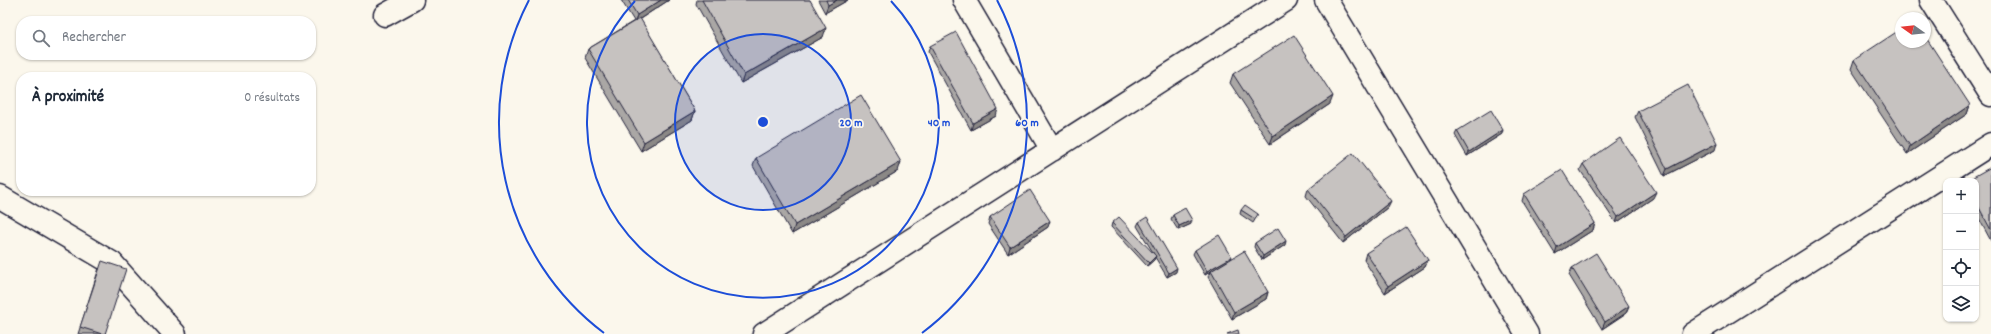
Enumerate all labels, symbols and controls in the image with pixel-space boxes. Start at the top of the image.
north arrow [1895,12,1931,48]
search box [16,16,316,60]
icon: search [30,27,52,49]
text: Rechercher [62,27,126,49]
text: À proximité [32,86,104,110]
text: 0 résultats [244,89,300,108]
centre of rings [756,115,770,129]
text: 20 m [840,115,862,132]
text: 40 m [928,115,950,132]
text: 60 m [1015,115,1039,132]
map controls [1943,178,1979,322]
button: + [1943,178,1979,214]
button: − [1943,214,1979,250]
button: locate [1943,250,1979,286]
button: layers [1943,286,1979,322]

